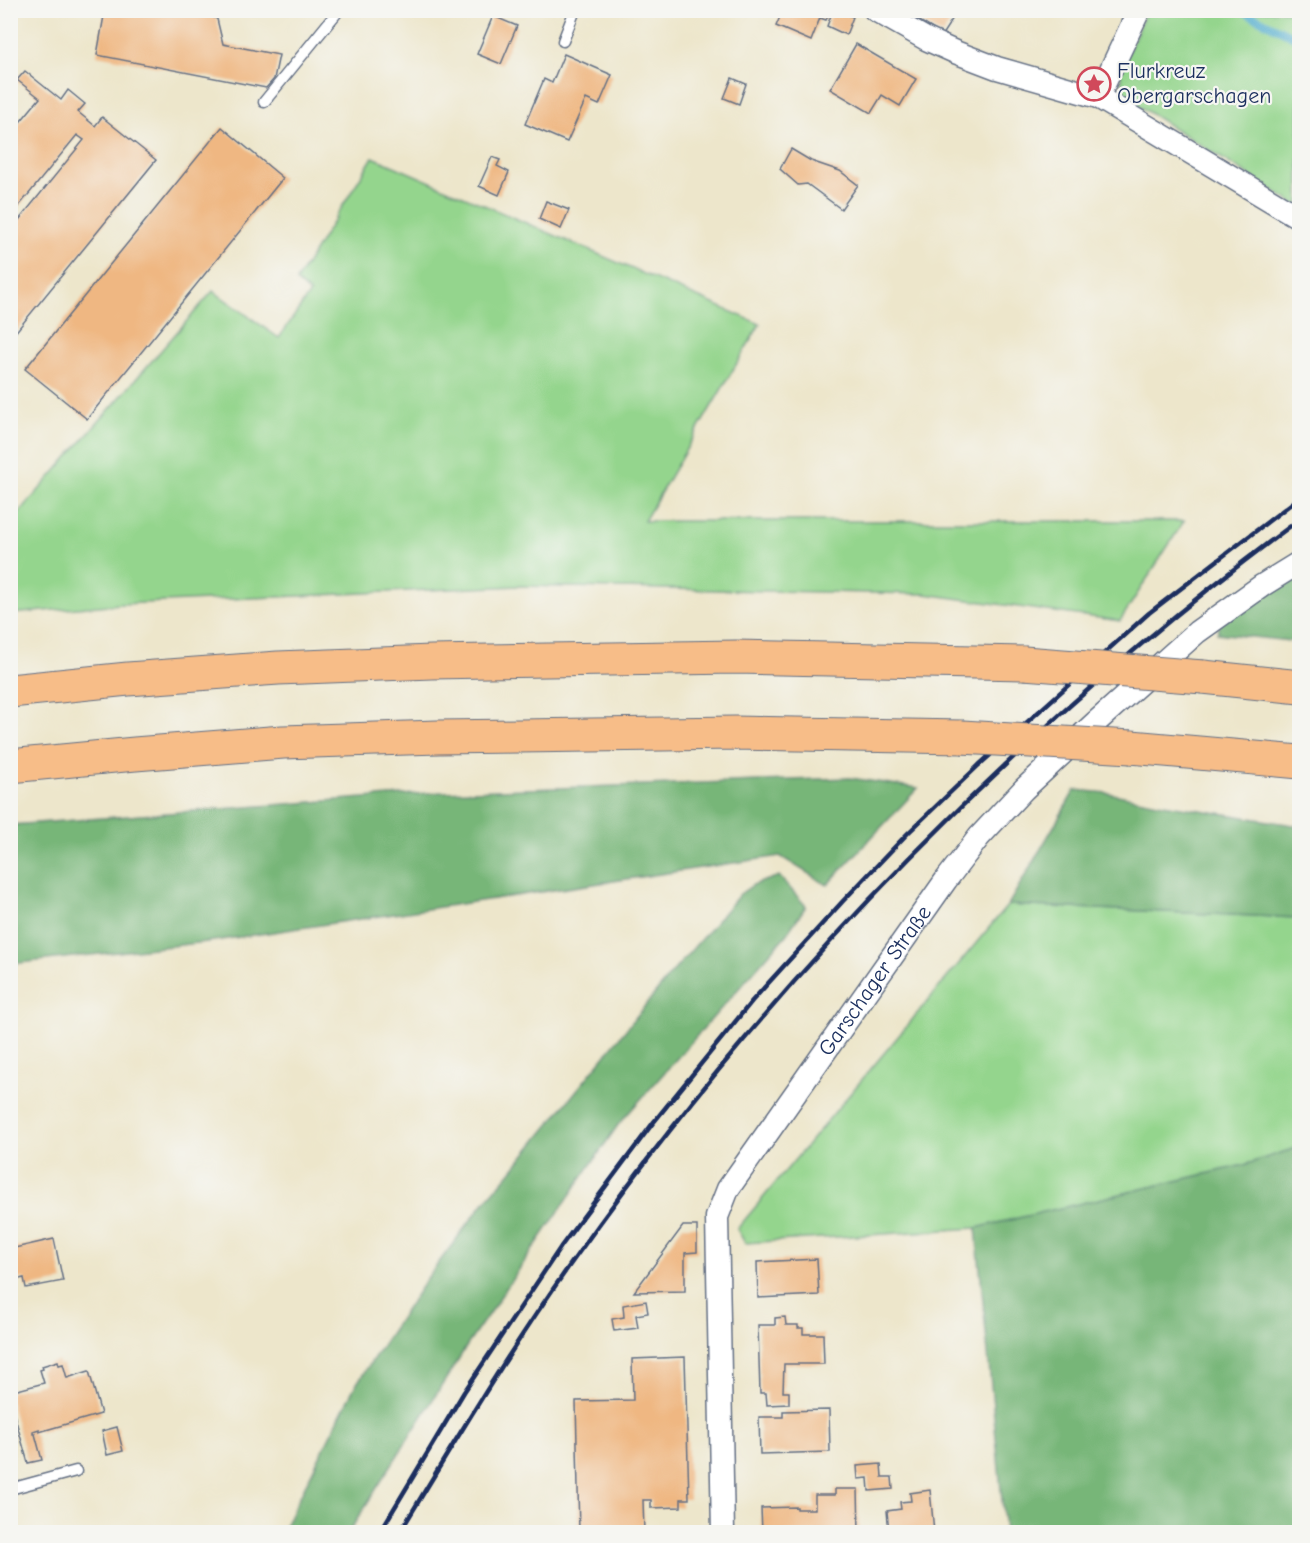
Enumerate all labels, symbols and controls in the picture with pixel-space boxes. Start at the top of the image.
place label: Flurkreuz Obergarschagen [1117,58,1271,109]
place icon: Flurkreuz Obergarschagen [1076,66,1112,102]
street label: Garschager Straße [813,900,937,1061]

